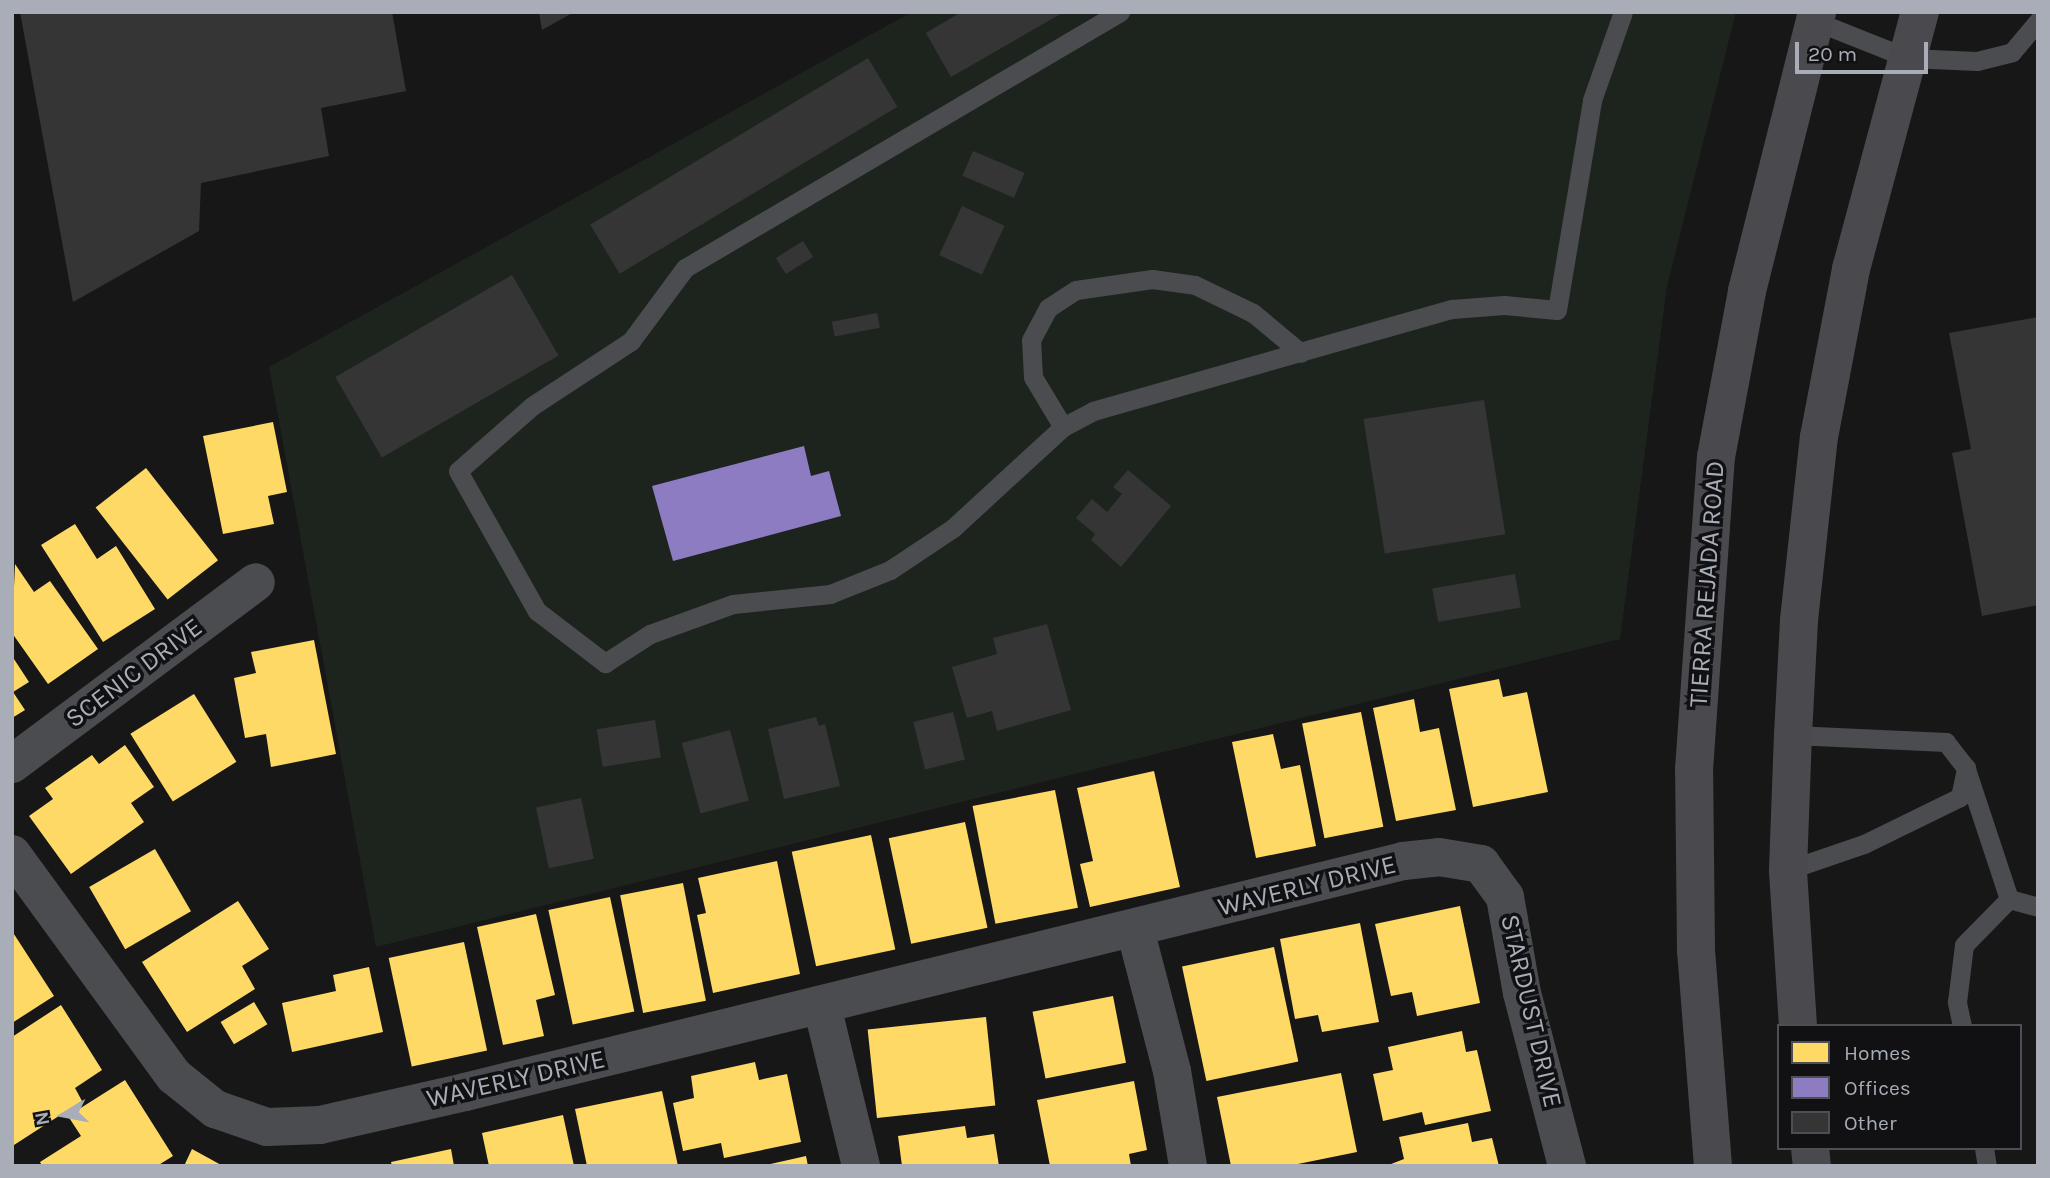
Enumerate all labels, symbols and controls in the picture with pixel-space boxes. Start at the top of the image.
scale bar [1798,28,1931,72]
text: 20 m [1808,42,1857,66]
street label: TIERRA REJADA ROAD [1683,460,1731,708]
street label: SCENIC DRIVE [60,611,208,735]
street label: WAVERLY DRIVE [1215,849,1399,923]
street label: STARDUST DRIVE [1494,911,1568,1111]
legend [1777,1024,2022,1150]
text: Homes [1844,1041,1911,1065]
street label: WAVERLY DRIVE [424,1043,608,1115]
text: Offices [1844,1076,1911,1100]
north arrow [28,1080,98,1150]
text: N [30,1110,54,1127]
text: Other [1844,1111,1897,1135]

